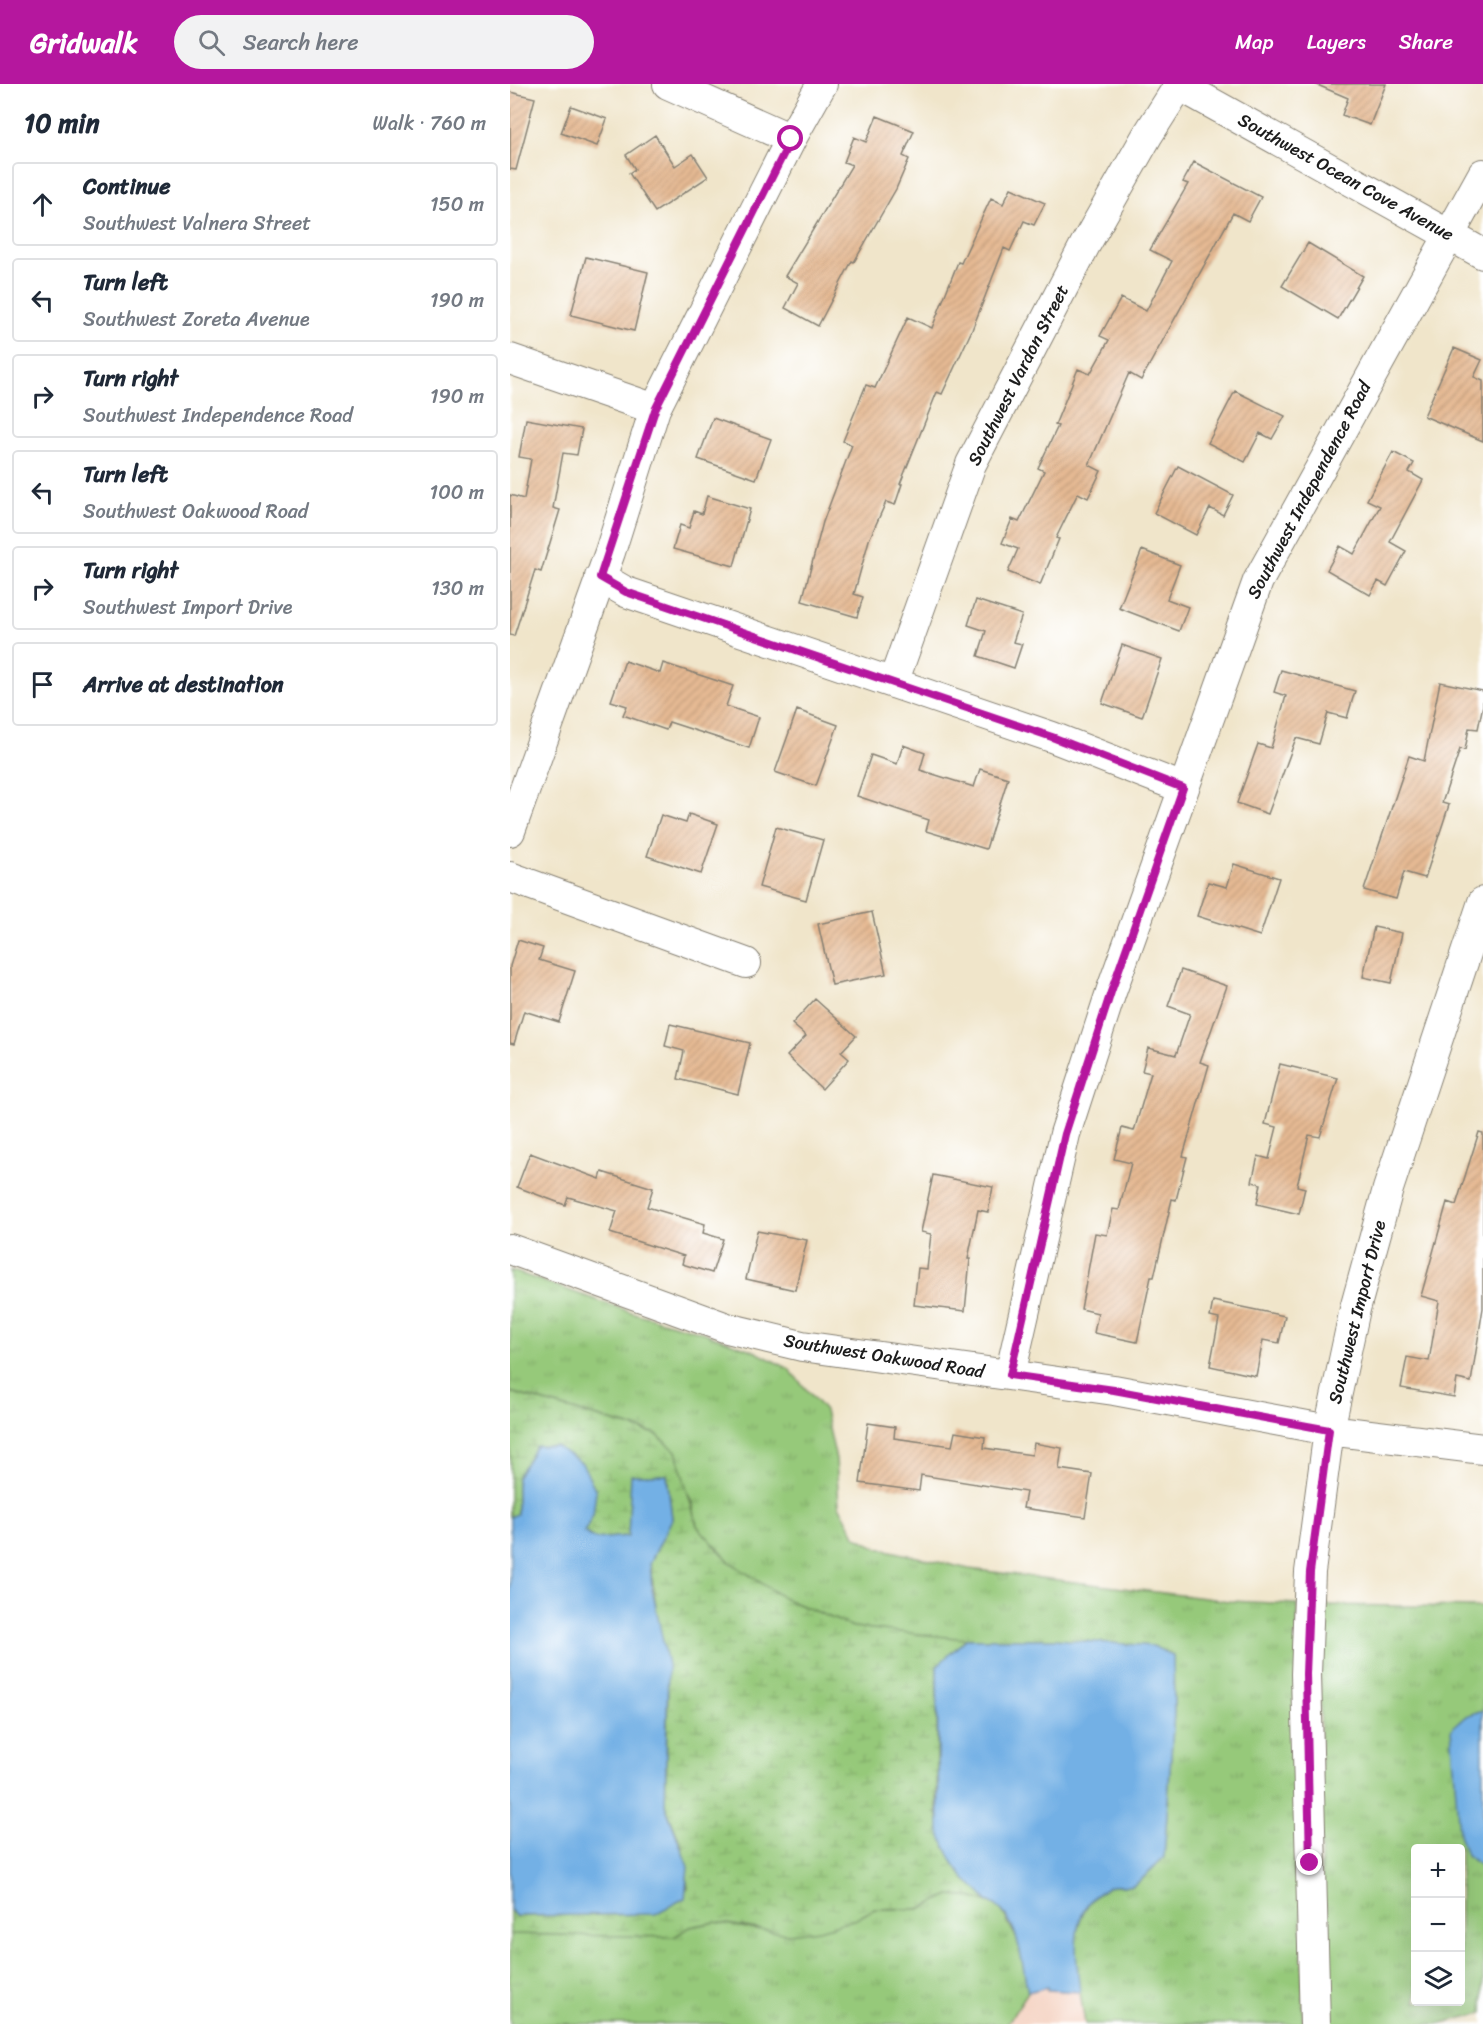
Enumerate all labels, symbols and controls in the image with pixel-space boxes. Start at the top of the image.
search box [174,15,594,69]
text: Gridwalk [30,18,138,67]
text: Search here [243,23,359,62]
text: Map [1235,23,1274,61]
text: Layers [1307,23,1366,61]
text: Share [1399,23,1453,61]
icon: search [195,26,228,59]
text: 10 min [24,100,100,146]
street label: Southwest Ocean Cove Avenue [1232,104,1460,250]
text: Walk · 760 m [372,106,486,141]
route start [777,125,803,151]
text: Continue [83,167,171,206]
text: 150 m [430,187,484,222]
icon: ahead [26,188,59,221]
text: Southwest Valnera Street [83,206,311,241]
text: Turn left [83,263,168,302]
street label: Southwest Vardon Street [958,279,1078,471]
text: 190 m [430,283,484,318]
icon: left [26,284,59,317]
text: Southwest Zoreta Avenue [83,302,310,337]
text: Turn right [83,359,178,398]
street label: Southwest Independence Road [1238,374,1381,605]
text: 190 m [430,379,484,414]
icon: right [26,380,59,413]
text: Southwest Independence Road [83,398,353,433]
text: Turn left [83,455,168,494]
text: 100 m [430,475,484,510]
icon: left [26,476,59,509]
text: Southwest Oakwood Road [83,494,308,529]
text: Turn right [83,551,178,590]
text: 130 m [431,571,484,606]
icon: right [26,572,59,605]
text: Southwest Import Drive [83,590,292,625]
text: Arrive at destination [83,665,284,704]
icon: arrive [26,668,59,701]
street label: Southwest Import Drive [1319,1216,1395,1407]
street label: Southwest Oakwood Road [781,1324,988,1388]
map controls [1411,1844,1465,2006]
button: + [1411,1844,1465,1898]
route end [1296,1849,1322,1875]
button: − [1411,1898,1465,1952]
button: layers [1411,1952,1465,2006]

